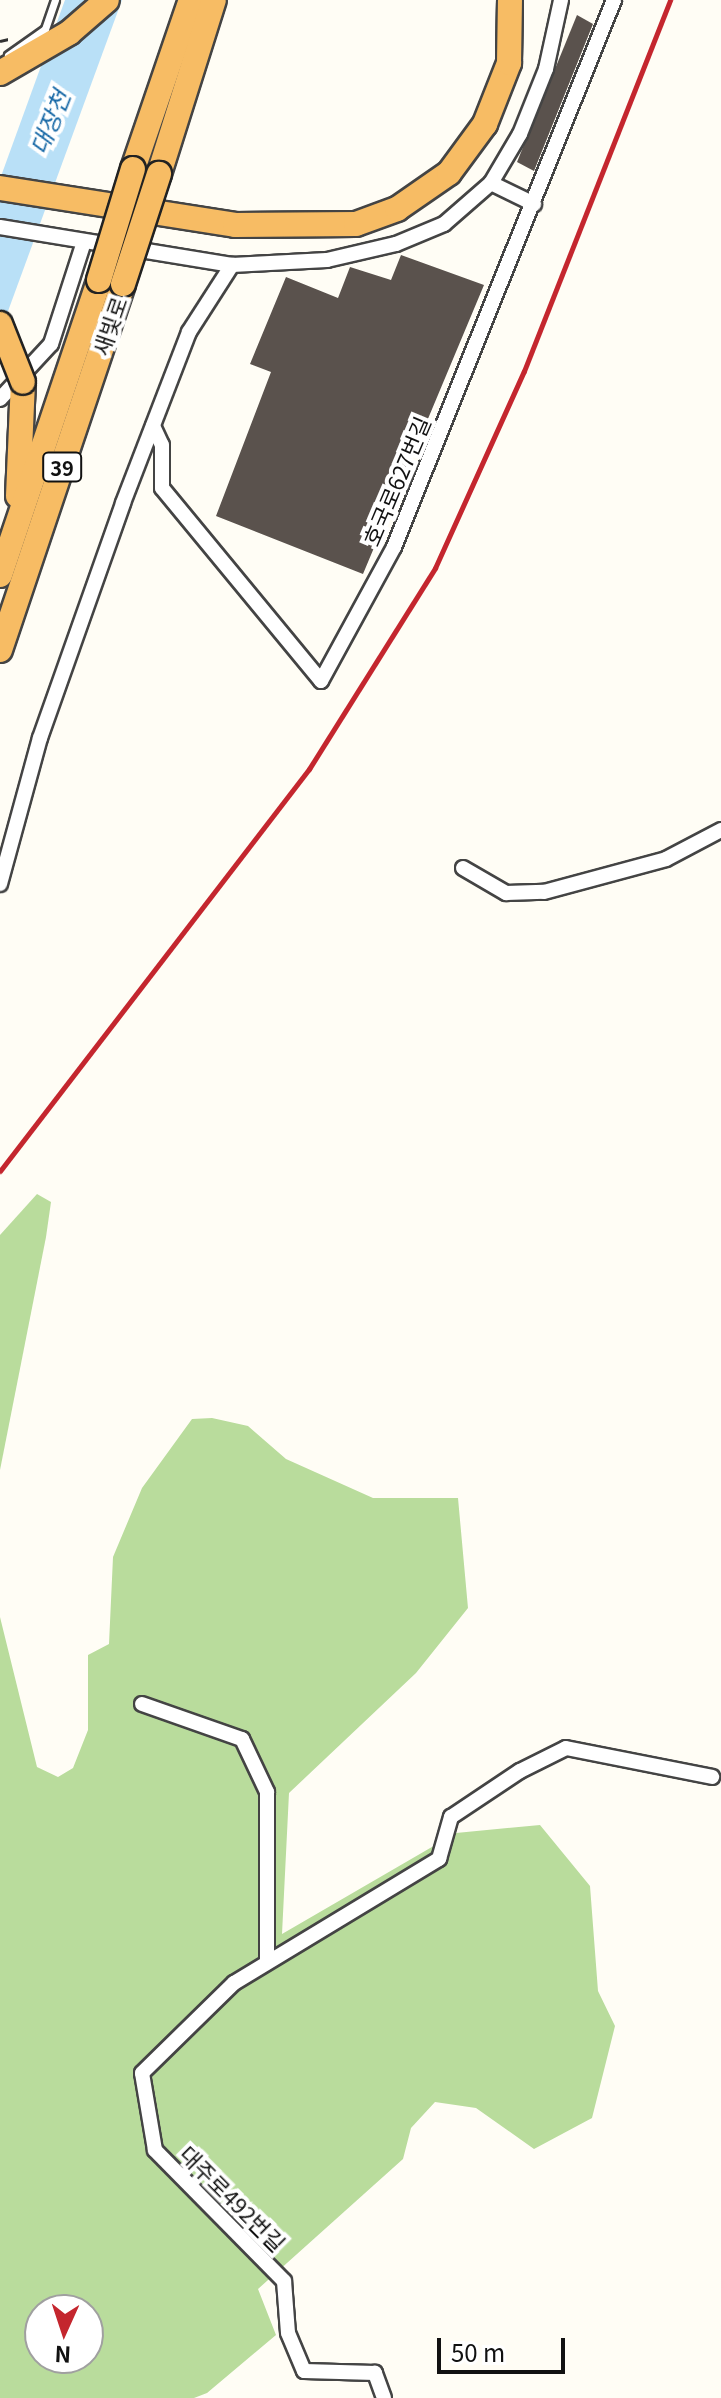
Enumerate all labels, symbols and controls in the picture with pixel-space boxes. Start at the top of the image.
water label: 대장천 [23,86,75,158]
street label: 새빛로 [87,293,131,359]
street label: 호국로627번길 [357,412,435,550]
road number: 39 [42,451,82,483]
street label: 대주로492번길 [175,2140,291,2256]
north arrow [24,2294,104,2374]
scale bar [441,2322,569,2372]
text: 50 m [451,2334,505,2369]
text: N [54,2340,72,2372]

